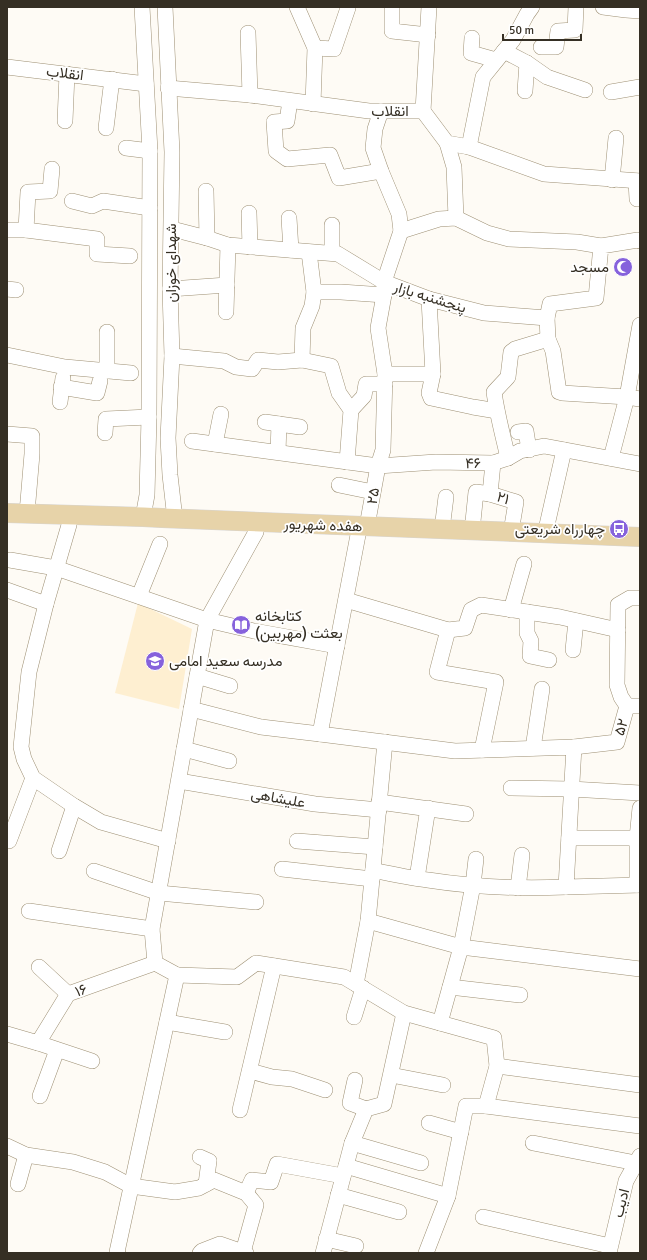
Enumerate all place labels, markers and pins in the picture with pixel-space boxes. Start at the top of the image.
mosque icon: مسجد [612,256,634,278]
place label: مسجد [570,258,609,276]
bus stop icon: چهارراه شریعتی [608,518,630,540]
place label: چهارراه شریعتی [515,520,605,539]
place label: کتابخانه بعثت (مهربین) [255,607,343,643]
library icon: کتابخانه بعثت (مهربین) [230,614,252,636]
school or university icon: مدرسه سعید امامی [144,650,166,672]
place label: مدرسه سعید امامی [169,652,282,671]

